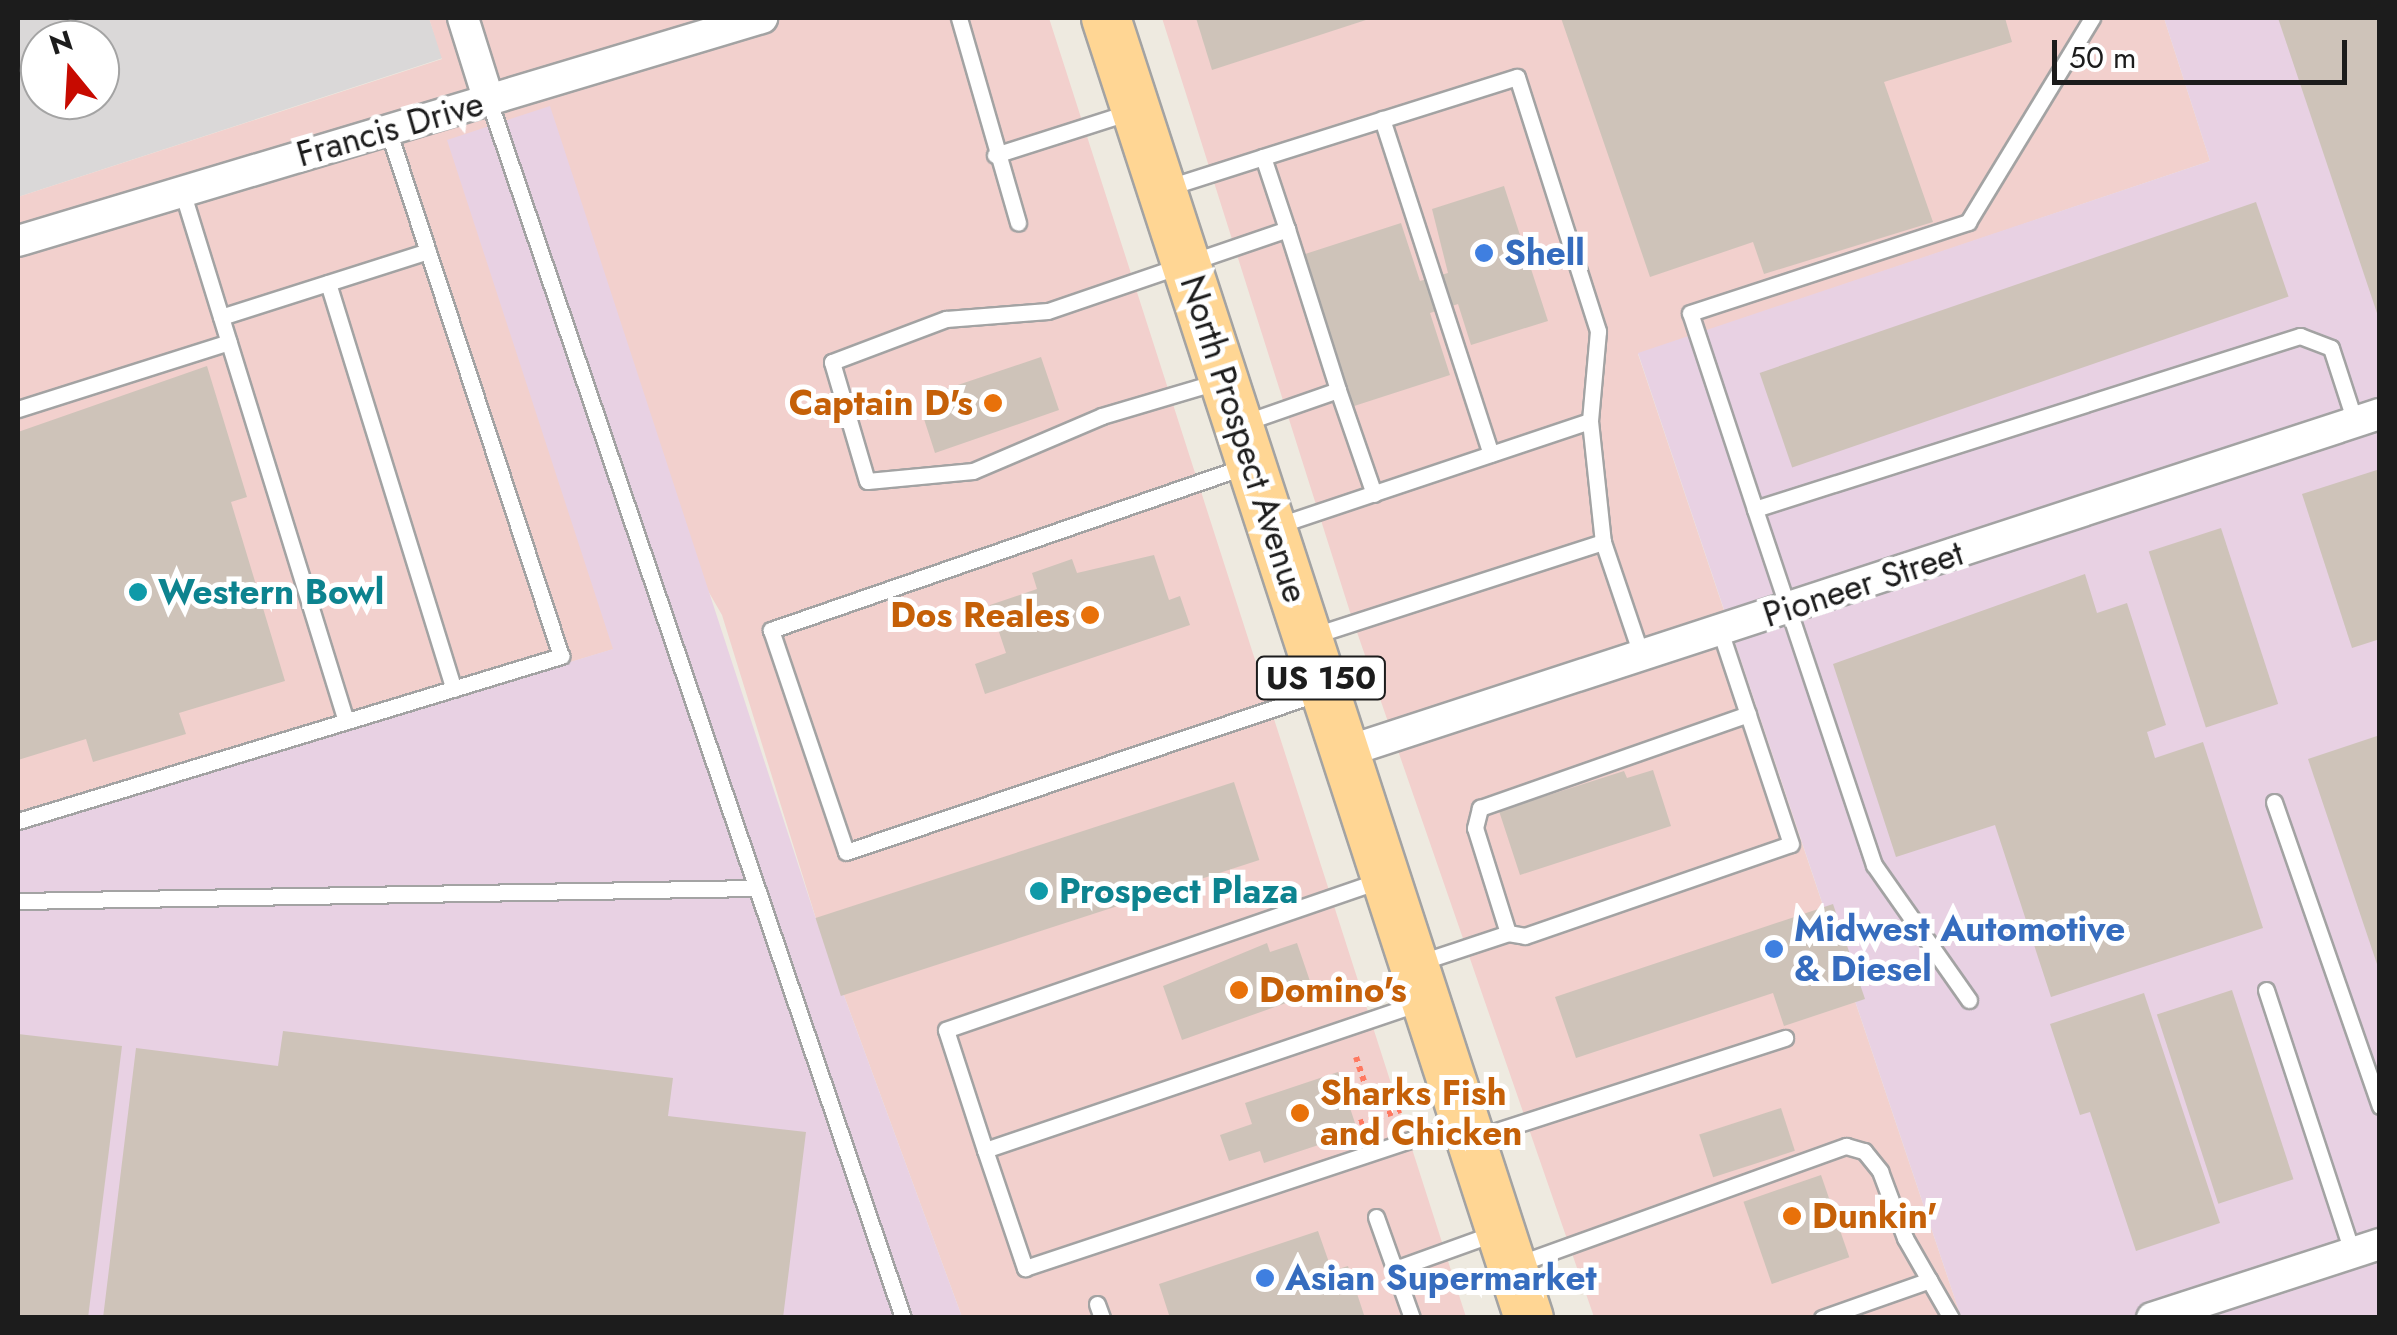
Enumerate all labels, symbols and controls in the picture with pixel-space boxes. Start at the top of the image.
north arrow [20,20,120,120]
text: N [44,20,78,66]
scale bar [2057,20,2352,82]
text: 50 m [2069,36,2136,79]
street label: Francis Drive [292,82,488,176]
place label: Shell [1504,232,1585,274]
marker: Shell [1473,242,1495,264]
street label: North Prospect Avenue [1171,270,1317,608]
place label: Captain D's [789,382,973,424]
marker: Captain D's [982,392,1004,414]
street label: Pioneer Street [1758,532,1968,636]
place label: Western Bowl [158,571,384,613]
marker: Western Bowl [127,581,149,603]
place label: Dos Reales [890,594,1070,636]
marker: Dos Reales [1079,604,1101,626]
road number: US 150 [1254,651,1388,705]
place label: Prospect Plaza [1059,870,1298,912]
marker: Prospect Plaza [1028,880,1050,902]
place label: Midwest Automotive & Diesel [1794,908,2125,990]
marker: Midwest Automotive & Diesel [1763,938,1785,960]
place label: Domino's [1259,969,1407,1011]
marker: Domino's [1228,979,1250,1001]
place label: Sharks Fish and Chicken [1320,1072,1522,1154]
marker: Sharks Fish and Chicken [1289,1102,1311,1124]
place label: Dunkin' [1812,1195,1938,1237]
marker: Dunkin' [1781,1205,1803,1227]
place label: Asian Supermarket [1285,1257,1597,1299]
marker: Asian Supermarket [1254,1267,1276,1289]

